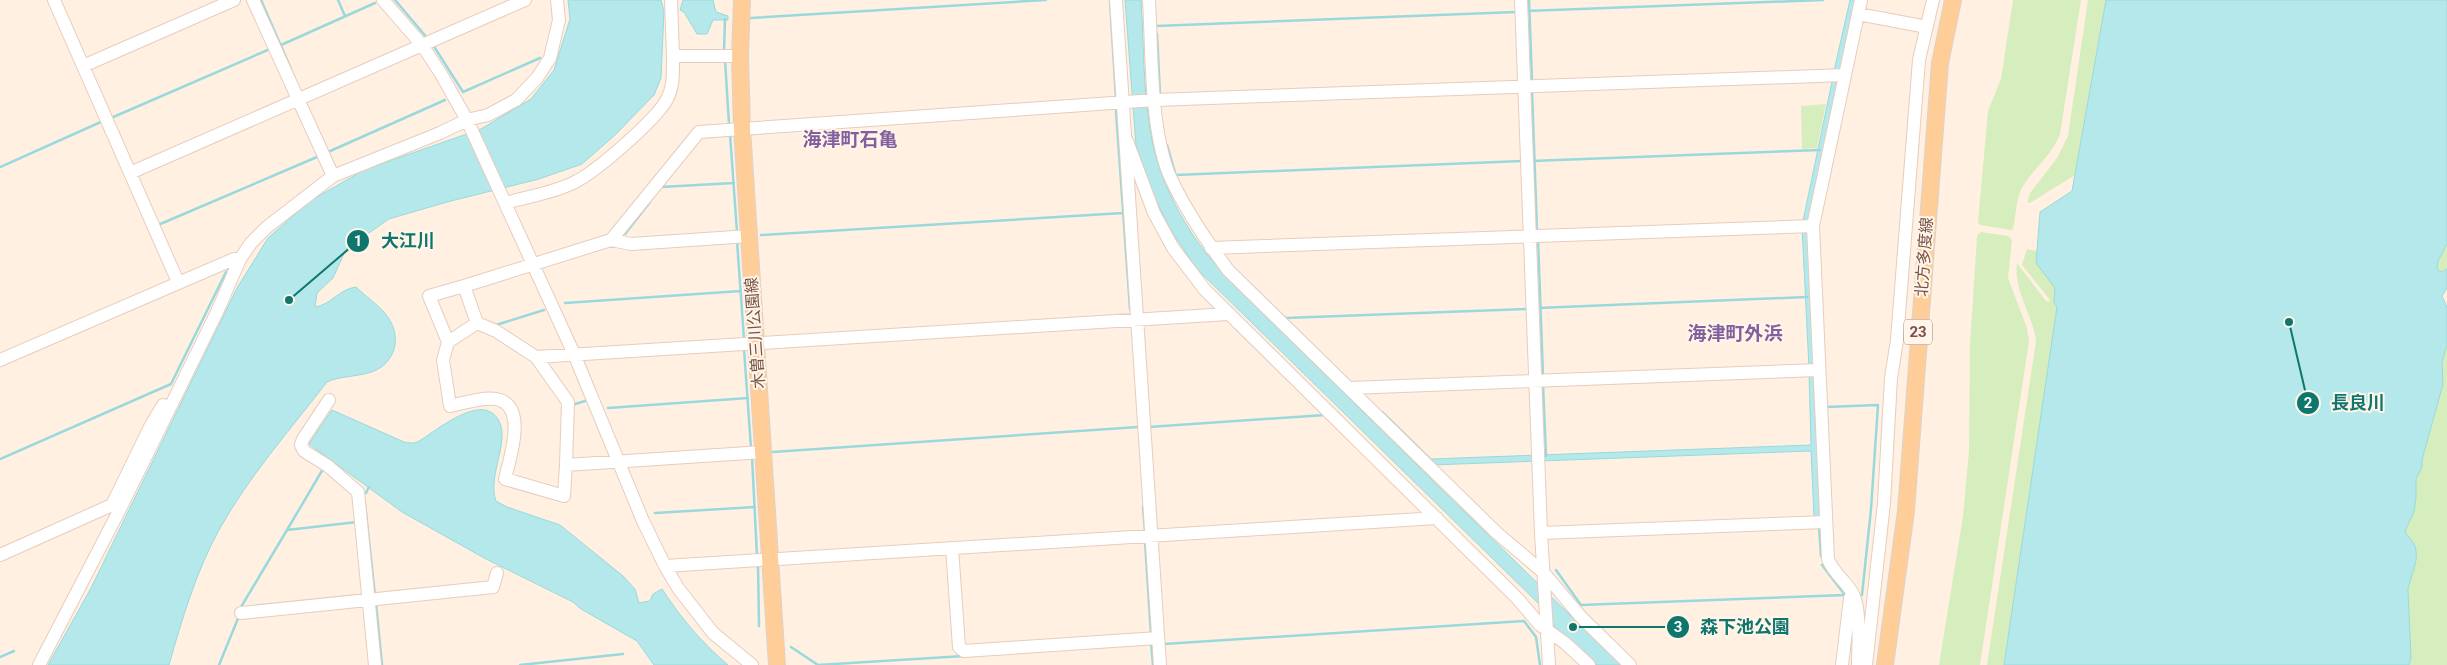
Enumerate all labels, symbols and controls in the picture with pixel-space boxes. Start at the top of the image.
district label: 海津町石亀 [802,128,898,151]
street label: 北方多度線 [1912,216,1936,298]
callout: 大江川 [346,224,445,257]
text: 大江川 [381,230,435,251]
text: 1 [354,232,362,250]
street label: 木曽三川公園線 [742,276,768,390]
road number: 23 [1904,320,1932,344]
district label: 海津町外浜 [1687,322,1783,345]
callout: 長良川 [2296,387,2395,420]
text: 長良川 [2331,392,2385,413]
text: 2 [2304,394,2313,412]
callout: 森下池公園 [1665,611,1800,644]
text: 森下池公園 [1700,616,1790,637]
text: 3 [1674,618,1682,636]

